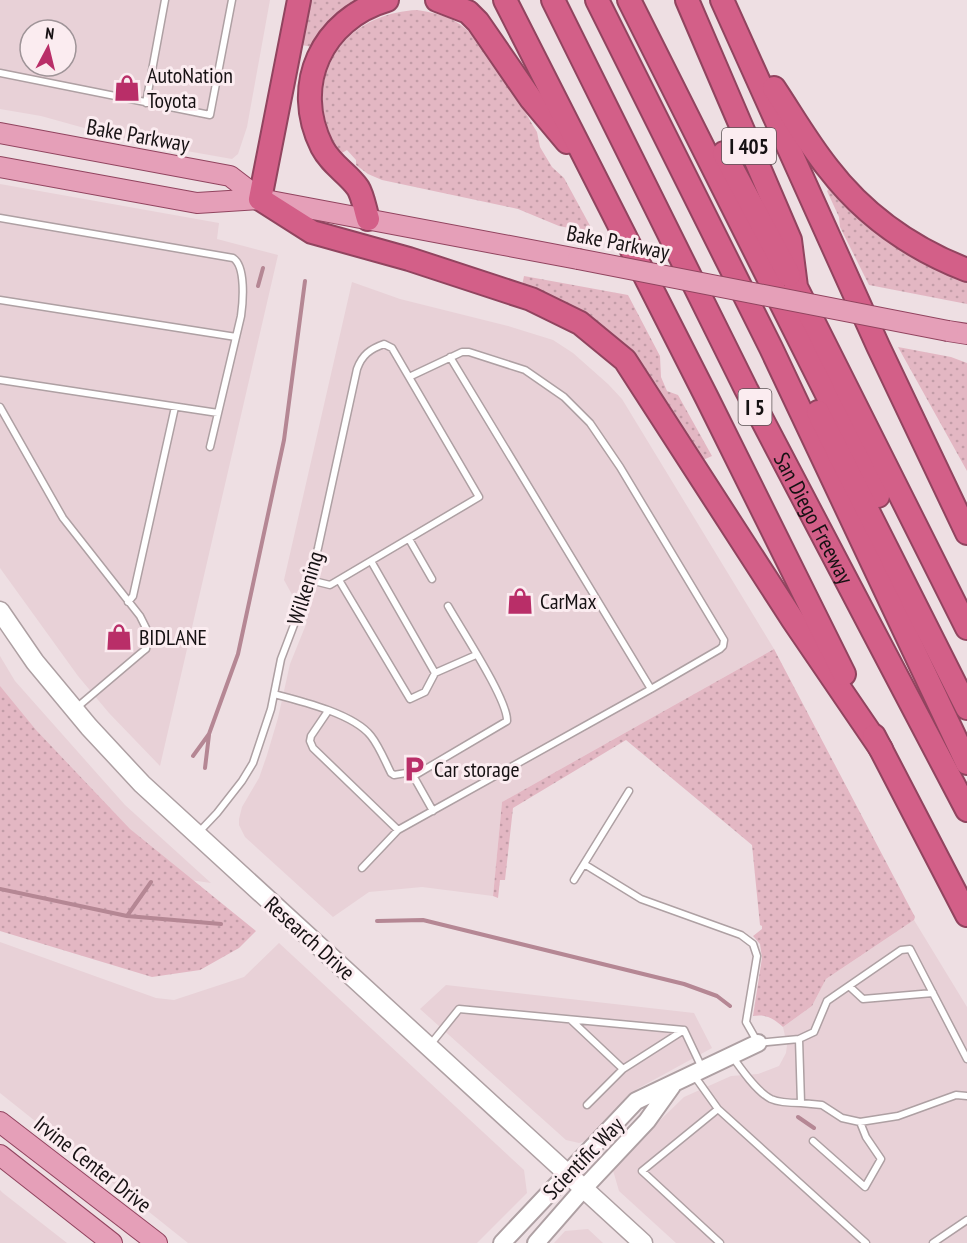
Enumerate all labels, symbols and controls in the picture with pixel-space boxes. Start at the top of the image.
north arrow [18,18,78,78]
text: N [44,23,55,44]
place label: AutoNation Toyota [147,61,233,114]
shop icon: AutoNation Toyota [112,73,142,103]
street label: Bake Parkway [84,112,192,158]
road number: I 405 [722,128,776,164]
street label: Bake Parkway [564,218,672,266]
road number: I 5 [738,389,771,425]
street label: San Diego Freeway [768,448,860,589]
street label: Wilkening [281,548,329,628]
shop icon: CarMax [505,586,535,616]
place label: CarMax [540,587,597,615]
shop icon: BIDLANE [104,622,134,652]
place label: BIDLANE [139,623,207,651]
parking icon: Car storage [399,754,429,784]
place label: Car storage [434,755,520,783]
street label: Research Drive [259,890,361,986]
street label: Irvine Center Drive [29,1109,157,1219]
street label: Scientific Way [537,1110,630,1205]

